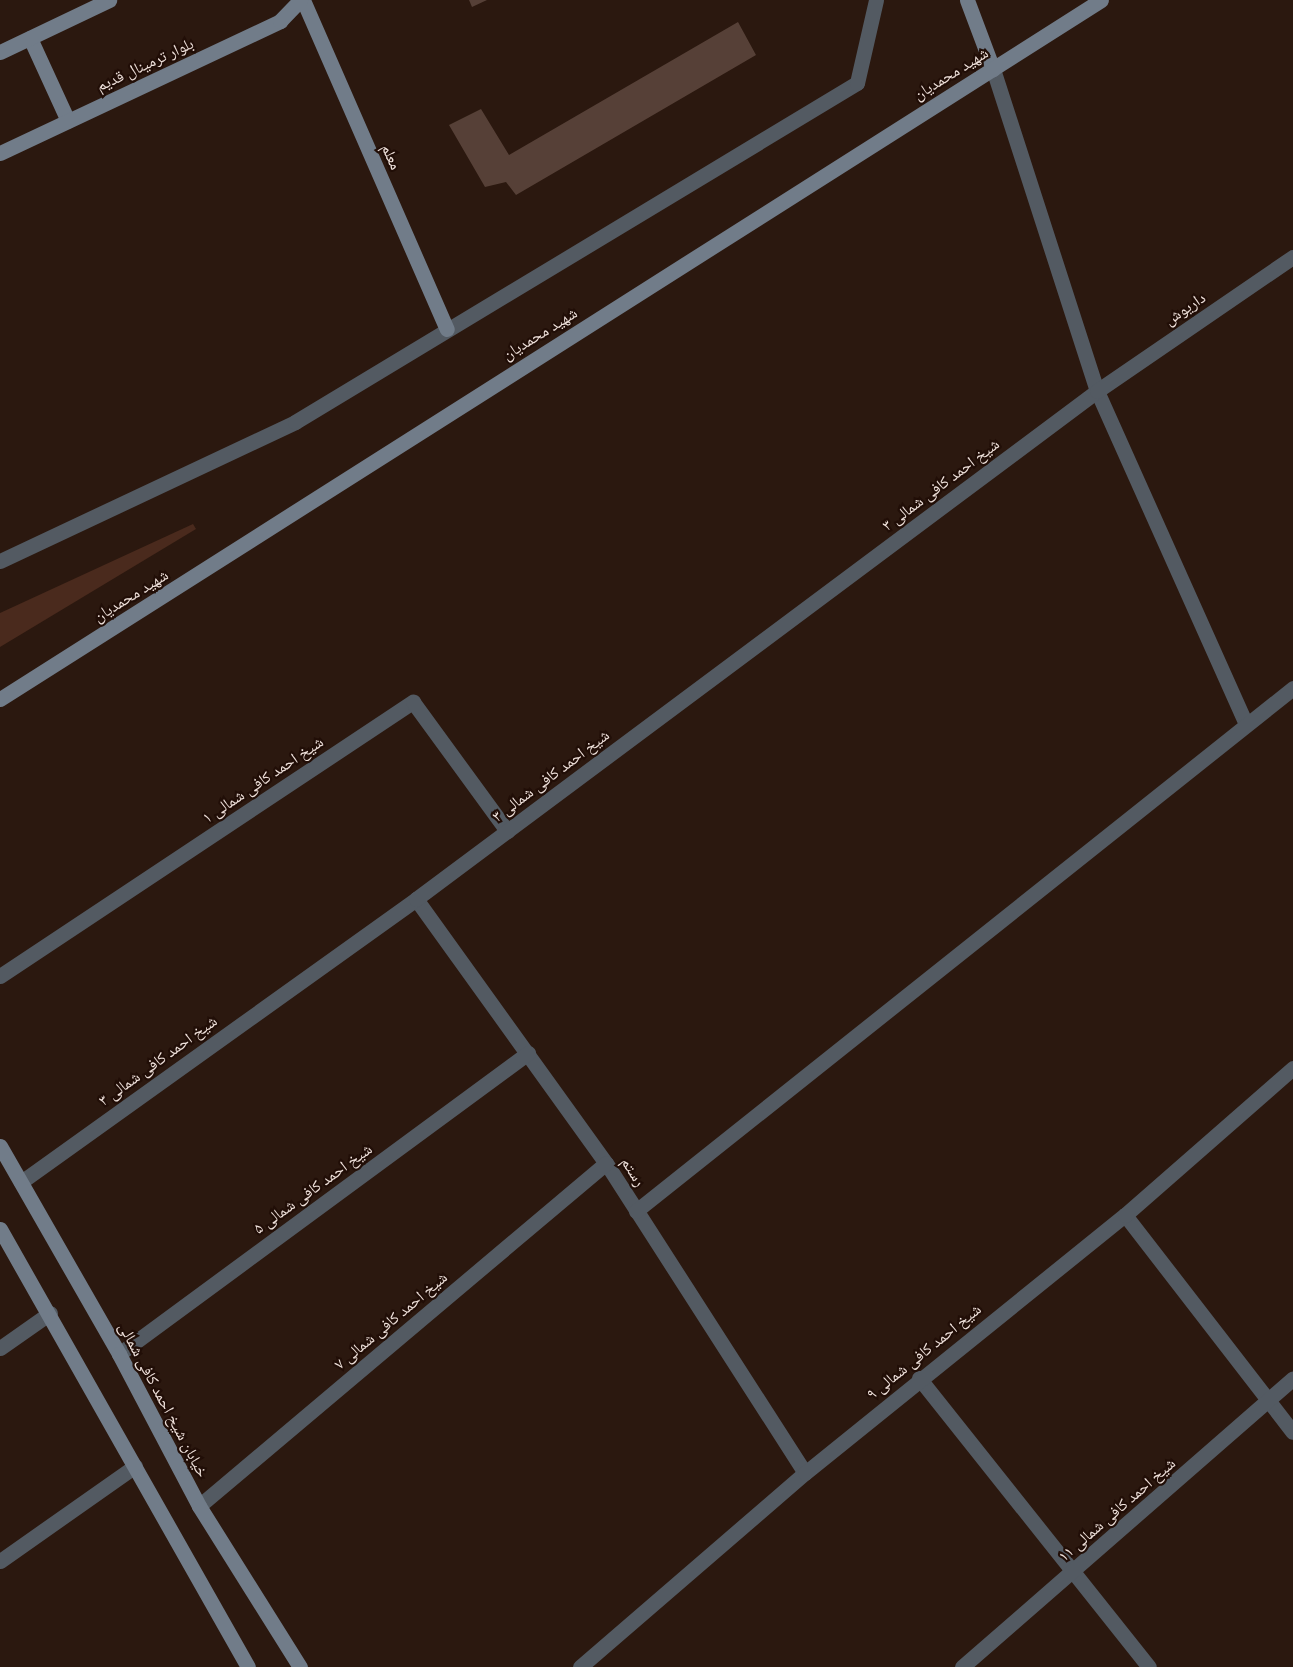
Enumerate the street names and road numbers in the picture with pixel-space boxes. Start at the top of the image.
street label: بلوار ترمینال قدیم [93,34,197,96]
street label: شهید محمدیان [910,43,992,105]
street label: معلم [377,141,405,173]
street label: داریوش [1161,288,1209,330]
street label: شهید محمدیان [499,303,581,365]
street label: شیخ احمد کافی شمالی ۳ [879,435,1003,535]
street label: شهید محمدیان [90,565,172,627]
street label: شیخ احمد کافی شمالی ۳ [489,726,613,826]
street label: شیخ احمد کافی شمالی ۱ [199,732,327,828]
street label: شیخ احمد کافی شمالی ۳ [95,1012,221,1110]
street label: شیخ احمد کافی شمالی ۵ [250,1140,376,1238]
street label: رستم [617,1154,649,1190]
street label: شیخ احمد کافی شمالی ۷ [331,1268,451,1374]
street label: شیخ احمد کافی شمالی ۹ [863,1300,985,1404]
street label: خیابان شیخ احمد کافی شمالی [114,1319,212,1481]
street label: شیخ احمد کافی شمالی ۱۱ [1054,1454,1180,1566]

